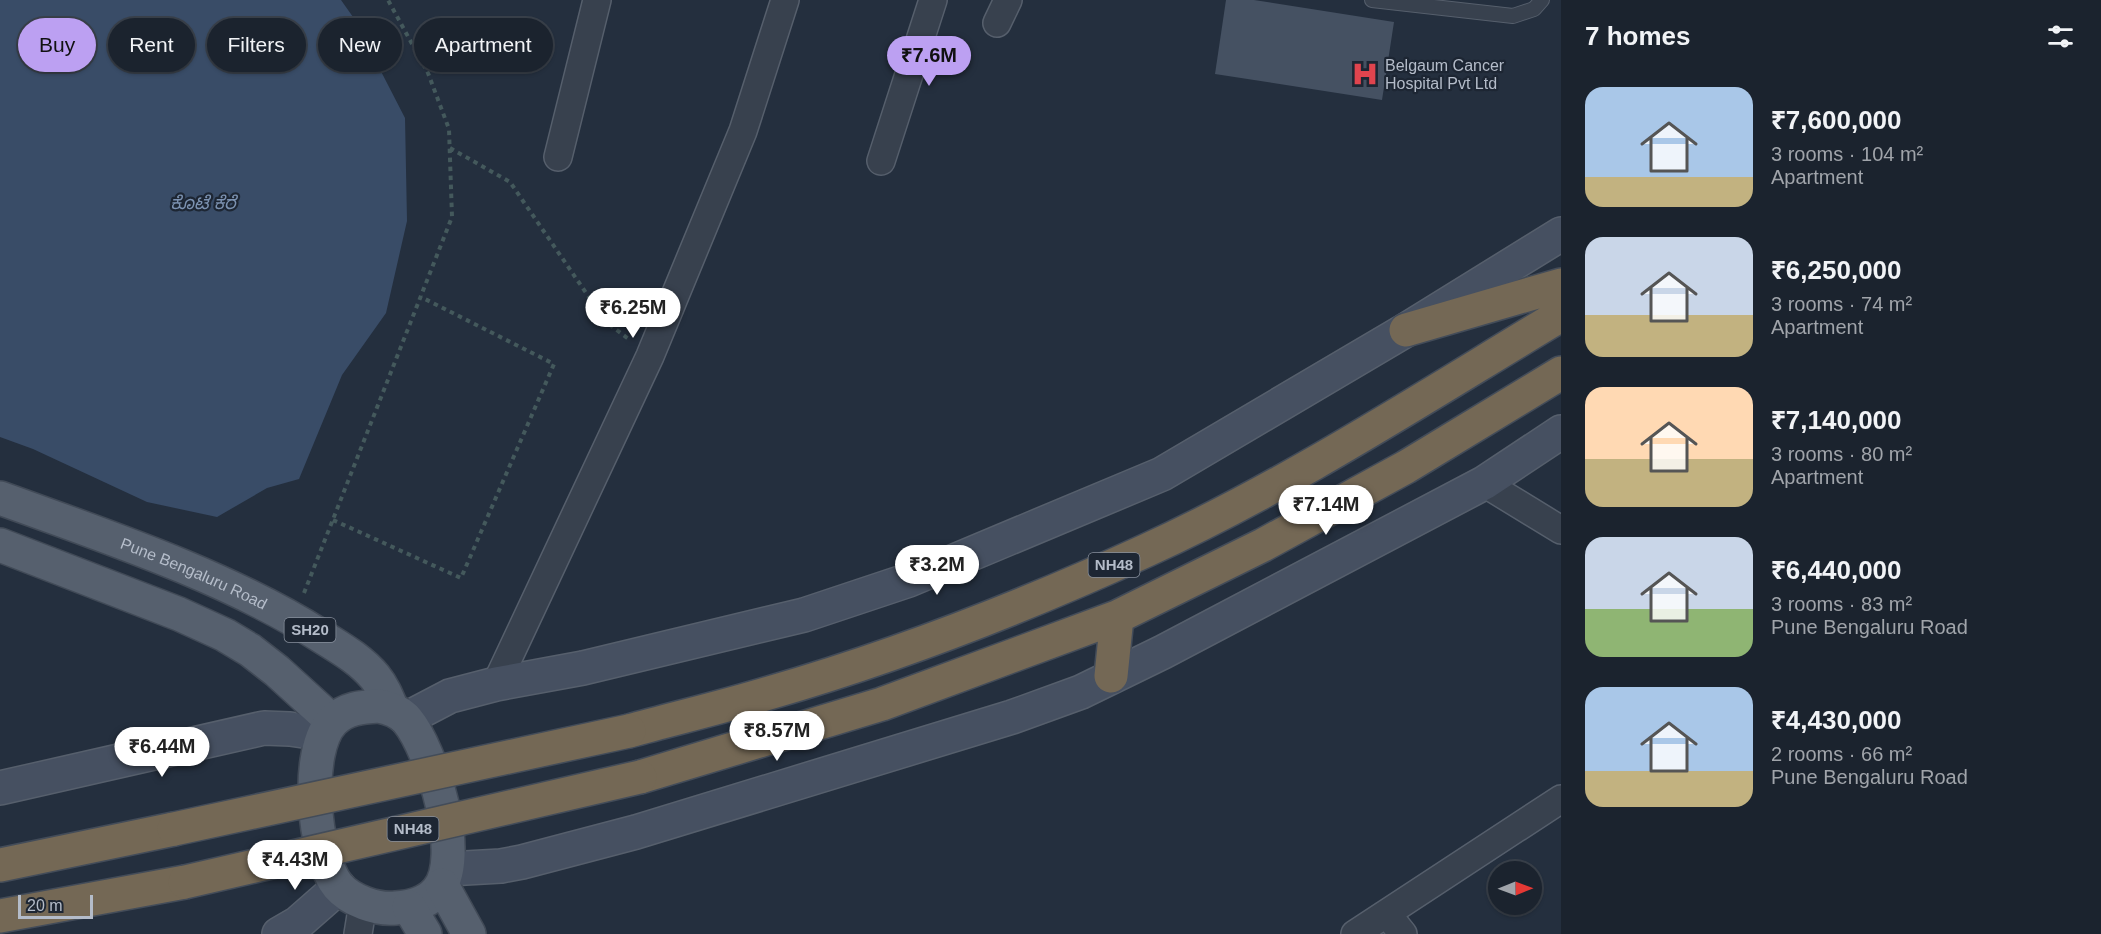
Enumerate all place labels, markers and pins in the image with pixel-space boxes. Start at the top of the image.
pin: ₹7.6M [887,36,971,87]
place label: Belgaum Cancer Hospital Pvt Ltd [1385,57,1505,92]
hospital icon: Belgaum Cancer Hospital Pvt Ltd [1350,59,1380,89]
pin: ₹6.25M [584,288,682,339]
pin: ₹7.14M [1277,485,1375,536]
pin: ₹3.2M [895,545,979,596]
pin: ₹8.57M [728,711,826,762]
pin: ₹6.44M [113,727,211,778]
pin: ₹4.43M [246,840,344,891]

